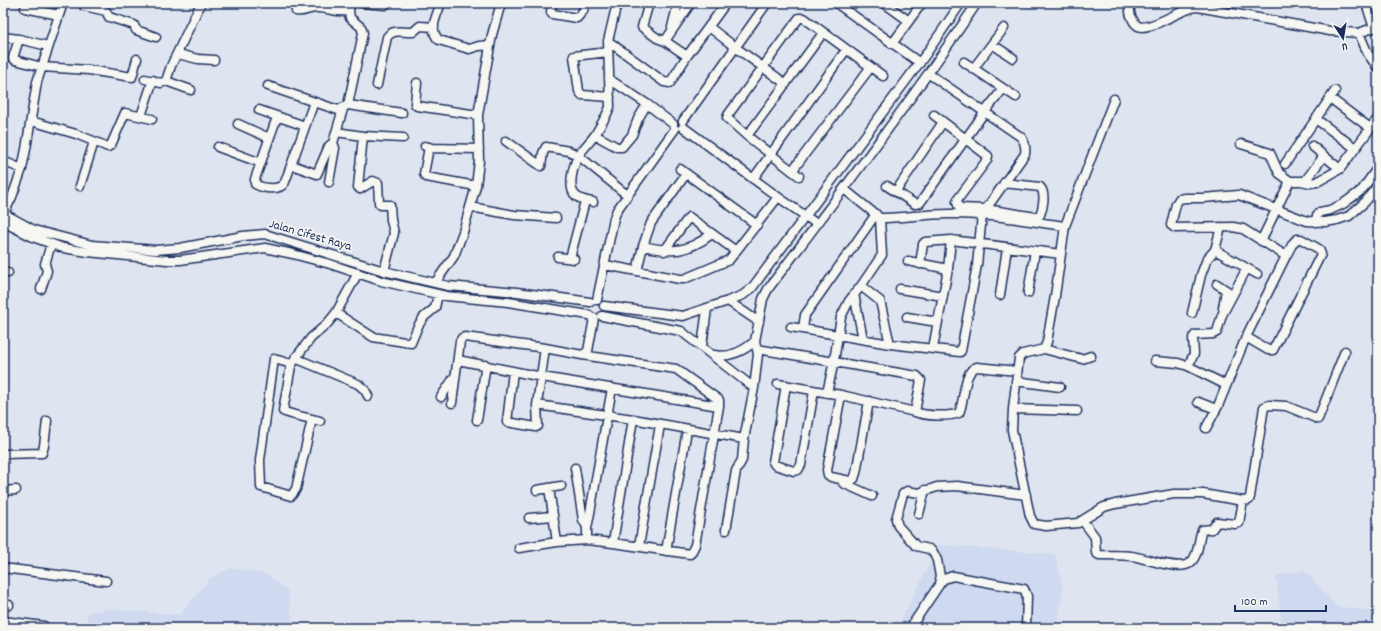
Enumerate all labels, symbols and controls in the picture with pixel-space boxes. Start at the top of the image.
north arrow [1323,18,1363,58]
text: U [1340,37,1349,54]
street label: Jalan Cifest Raya [266,215,354,257]
scale bar [1235,587,1326,613]
text: 100 m [1241,594,1268,611]

